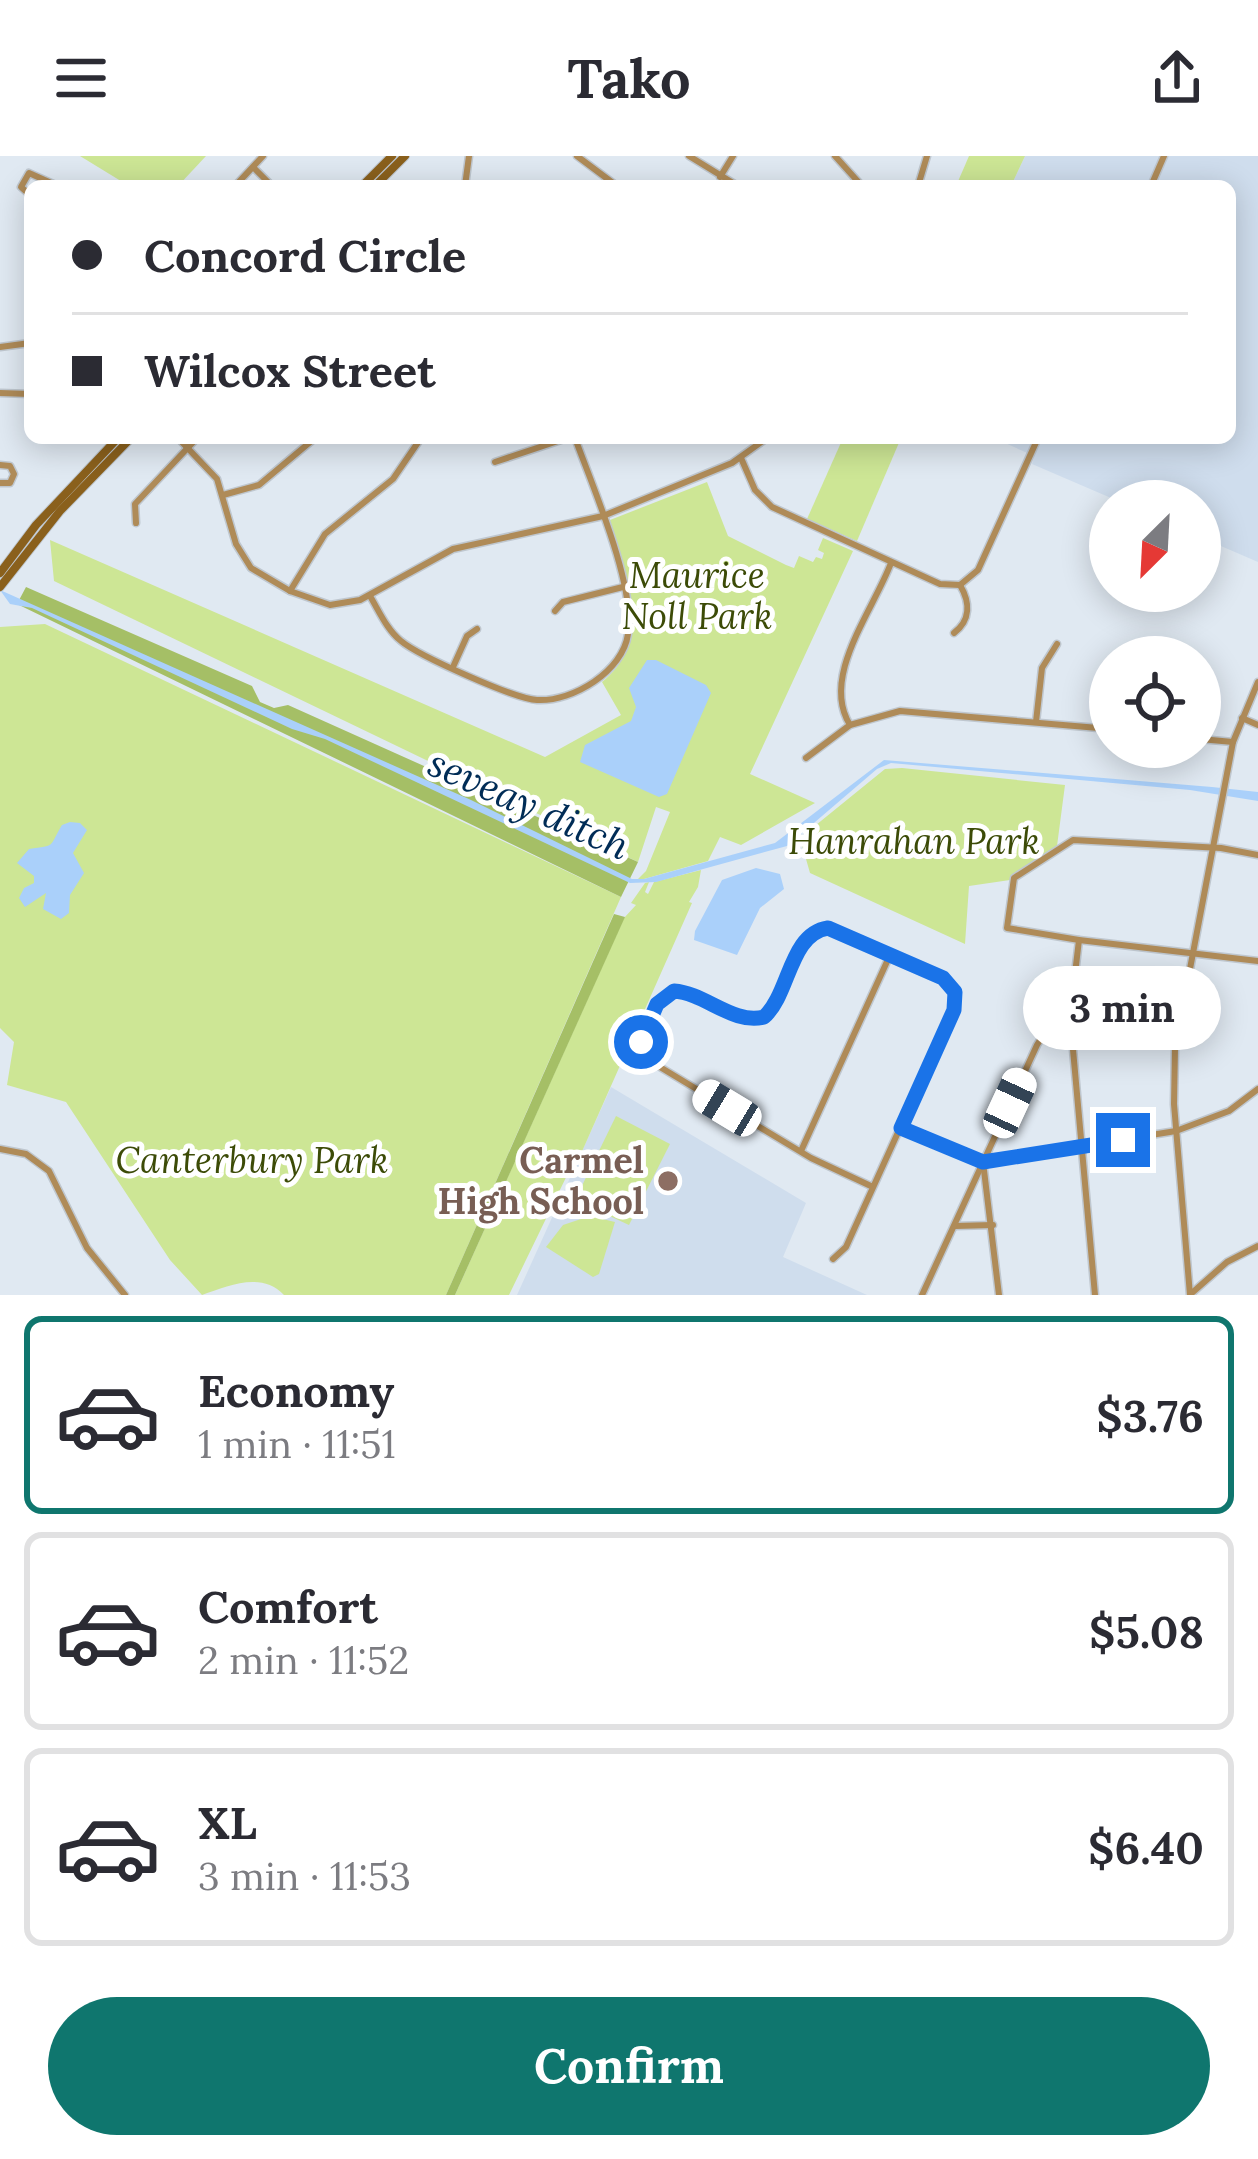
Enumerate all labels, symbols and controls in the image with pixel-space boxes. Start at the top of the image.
text: Tako [568,44,690,113]
icon: menu [48,45,114,111]
icon: share [1144,45,1210,111]
text: Concord Circle [144,227,466,284]
text: Wilcox Street [144,342,436,399]
north arrow [1089,480,1221,612]
map controls [1089,480,1221,768]
park label: Maurice Noll Park [622,552,772,639]
button: locate [1089,636,1221,768]
water label: seveay ditch [420,737,638,871]
park label: Hanrahan Park [788,818,1040,864]
callout: 3 min [1024,966,1222,1050]
text: 3 min [1069,983,1175,1033]
route start [614,1015,668,1069]
car [978,1063,1042,1143]
car [687,1074,767,1142]
route end [1096,1113,1150,1167]
park label: Canterbury Park [115,1137,389,1183]
place label: Carmel High School [438,1137,644,1224]
marker: Carmel High School [655,1168,681,1194]
icon: car [54,1361,162,1469]
text: Economy [198,1362,394,1419]
text: $3.76 [1096,1387,1204,1444]
text: 1 min · 11:51 [198,1419,396,1469]
icon: car [54,1577,162,1685]
text: Comfort [198,1578,378,1635]
text: $5.08 [1089,1603,1204,1660]
text: 2 min · 11:52 [198,1635,409,1685]
icon: car [54,1793,162,1901]
text: XL [198,1794,257,1851]
text: $6.40 [1088,1819,1204,1876]
text: 3 min · 11:53 [198,1851,411,1901]
button: Confirm [48,1997,1210,2135]

